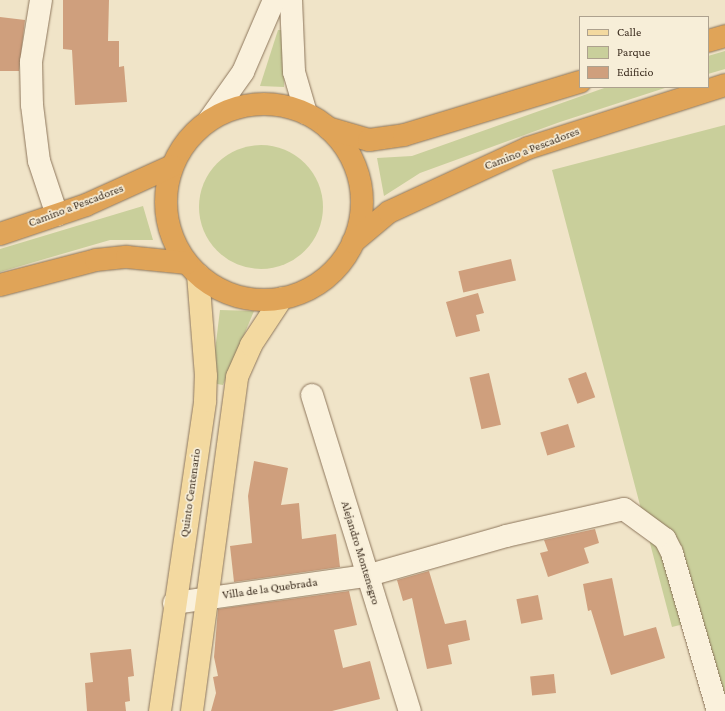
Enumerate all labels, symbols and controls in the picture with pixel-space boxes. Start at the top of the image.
legend [579,16,709,88]
text: Calle [617,25,641,39]
text: Parque [617,45,650,59]
text: Edificio [617,65,653,79]
street label: Camino a Pescadores [483,124,581,174]
street label: Camino a Pescadores [27,181,125,231]
street label: Quinto Centenario [178,448,204,538]
street label: Alejandro Montenegro [337,499,383,607]
street label: Villa de la Quebrada [221,575,319,603]

